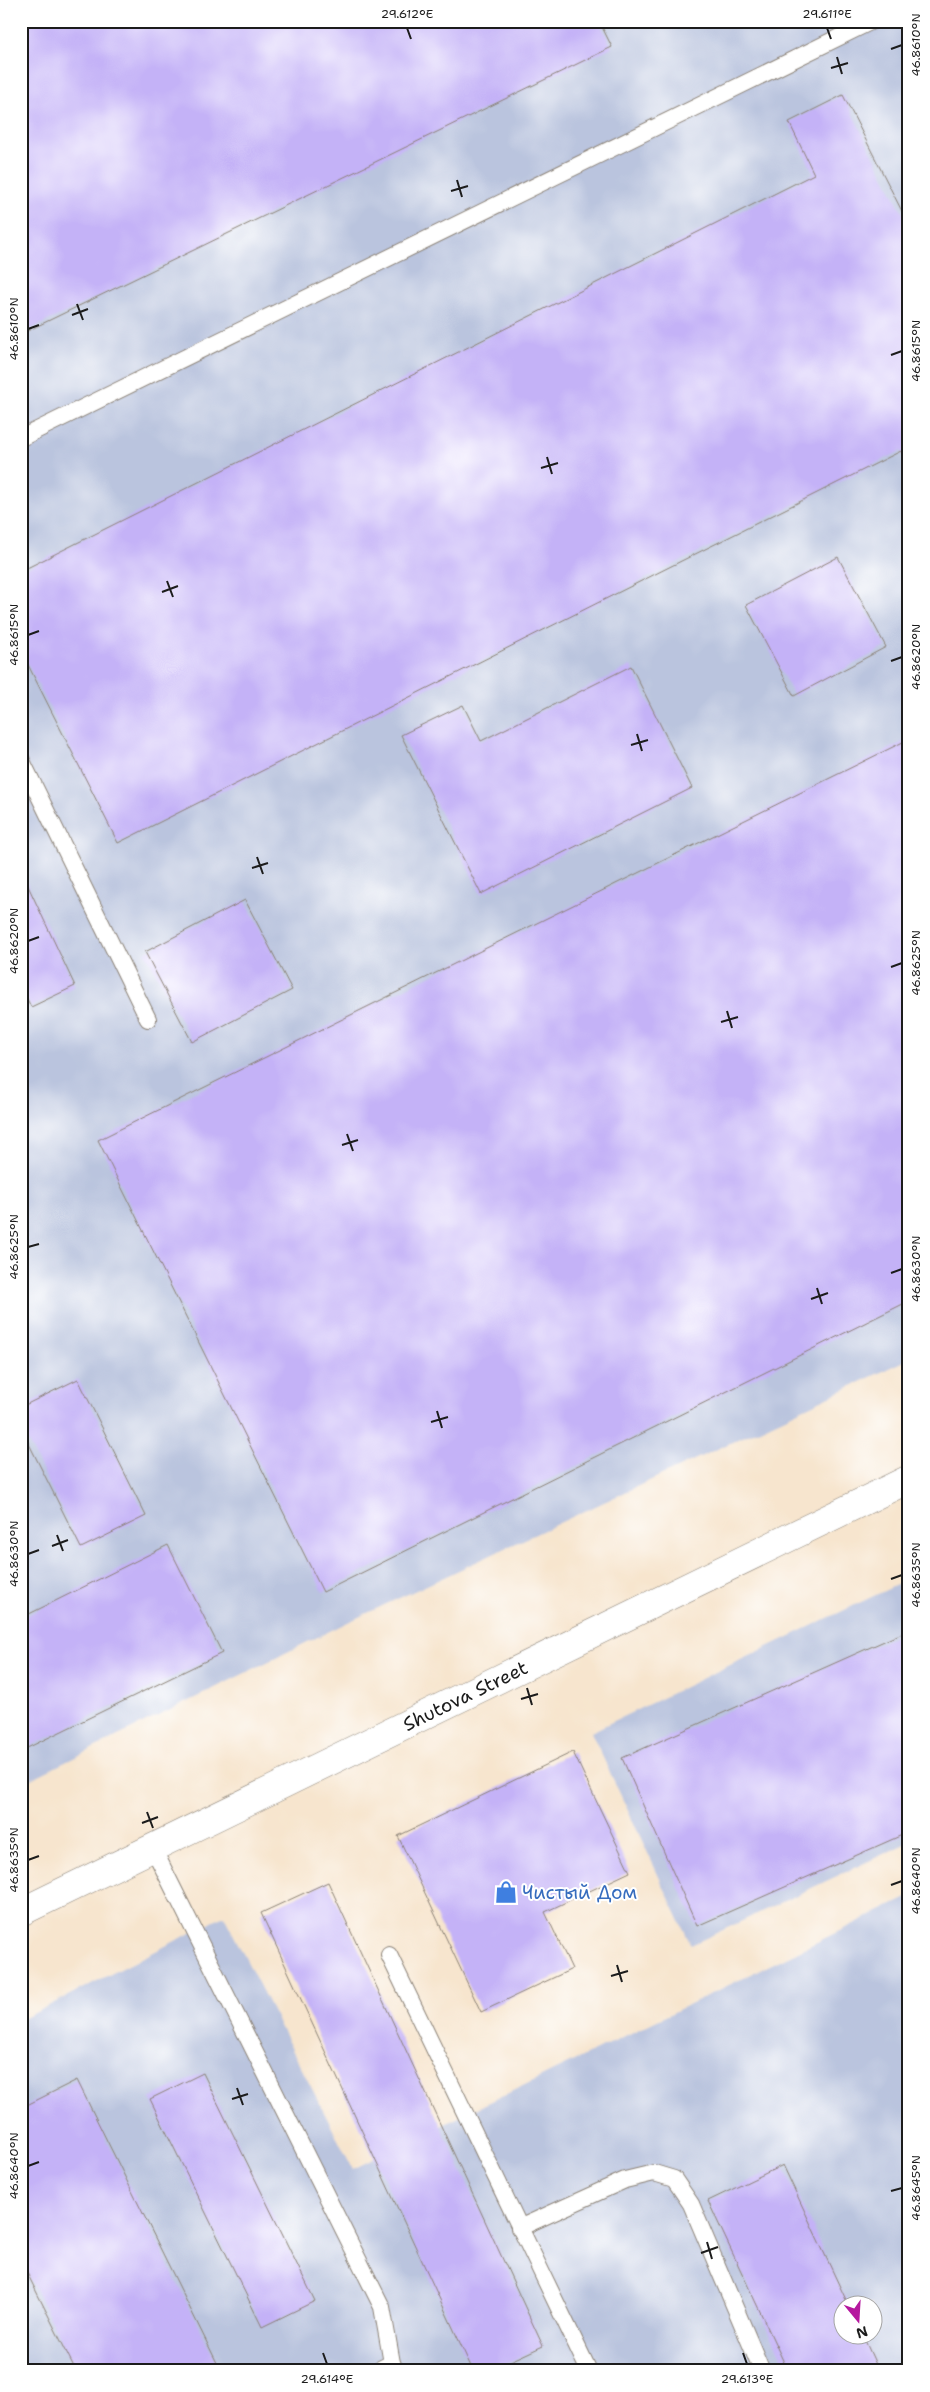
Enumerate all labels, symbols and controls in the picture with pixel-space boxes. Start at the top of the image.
text: 29.612°E [381,6,433,22]
text: 29.611°E [802,6,852,22]
text: 46.8610°N [908,13,924,77]
text: 46.8610°N [6,297,22,361]
text: 46.8615°N [908,320,924,382]
text: 46.8615°N [6,604,22,666]
text: 46.8620°N [908,624,924,690]
text: 46.8620°N [6,908,22,974]
text: 46.8625°N [908,930,924,996]
text: 46.8625°N [6,1214,22,1280]
text: 46.8630°N [908,1236,924,1302]
text: 46.8630°N [6,1521,22,1587]
text: 46.8635°N [908,1542,924,1608]
street label: Shutova Street [399,1655,532,1737]
text: 46.8635°N [6,1827,22,1893]
text: 46.8640°N [908,1847,924,1915]
shop icon: Чистый Дом [493,1879,519,1905]
place label: Чистый Дом [522,1880,637,1905]
text: 46.8640°N [6,2132,22,2200]
text: 46.8645°N [908,2155,924,2221]
north arrow [832,2294,882,2344]
text: N [854,2322,870,2343]
text: 29.614°E [301,2371,353,2387]
text: 29.613°E [721,2371,773,2387]

